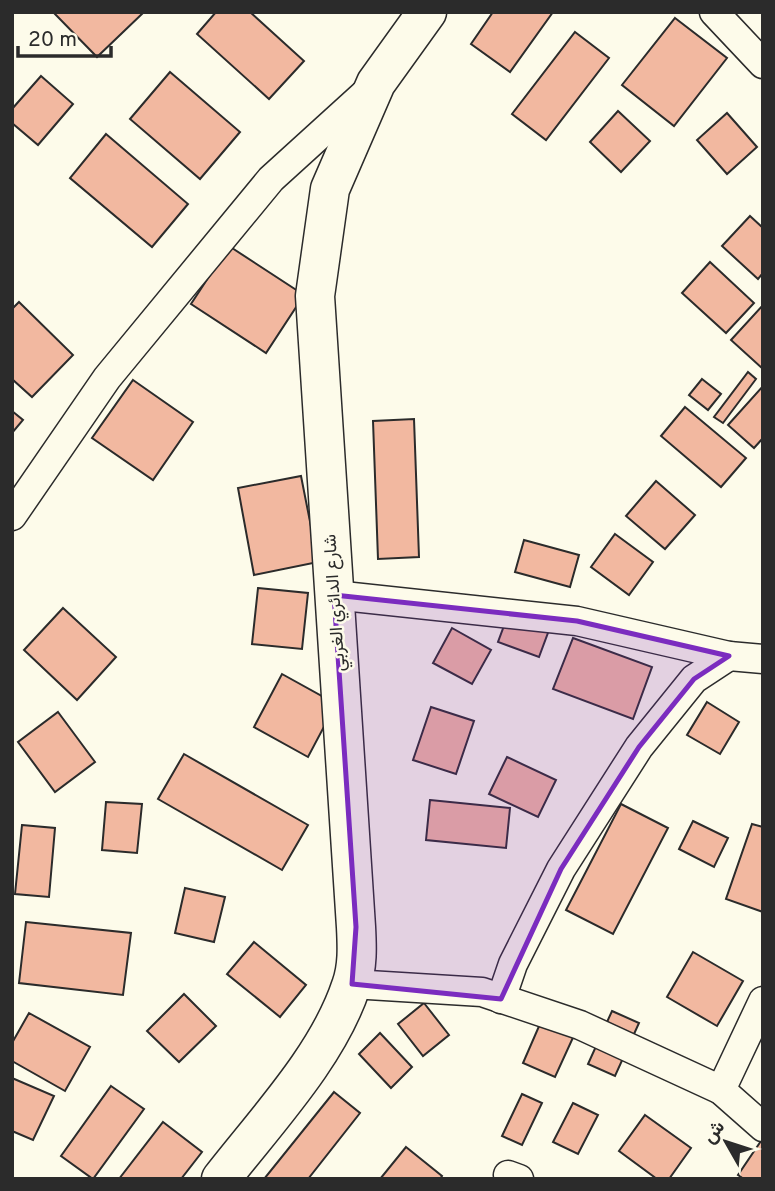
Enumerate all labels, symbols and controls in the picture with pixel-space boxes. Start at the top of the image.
scale bar [18,14,110,58]
text: 20 m [28,27,77,54]
street label: شارع الدائري الغربي [319,533,354,672]
north arrow [691,1107,761,1177]
text: ش [698,1116,731,1149]

